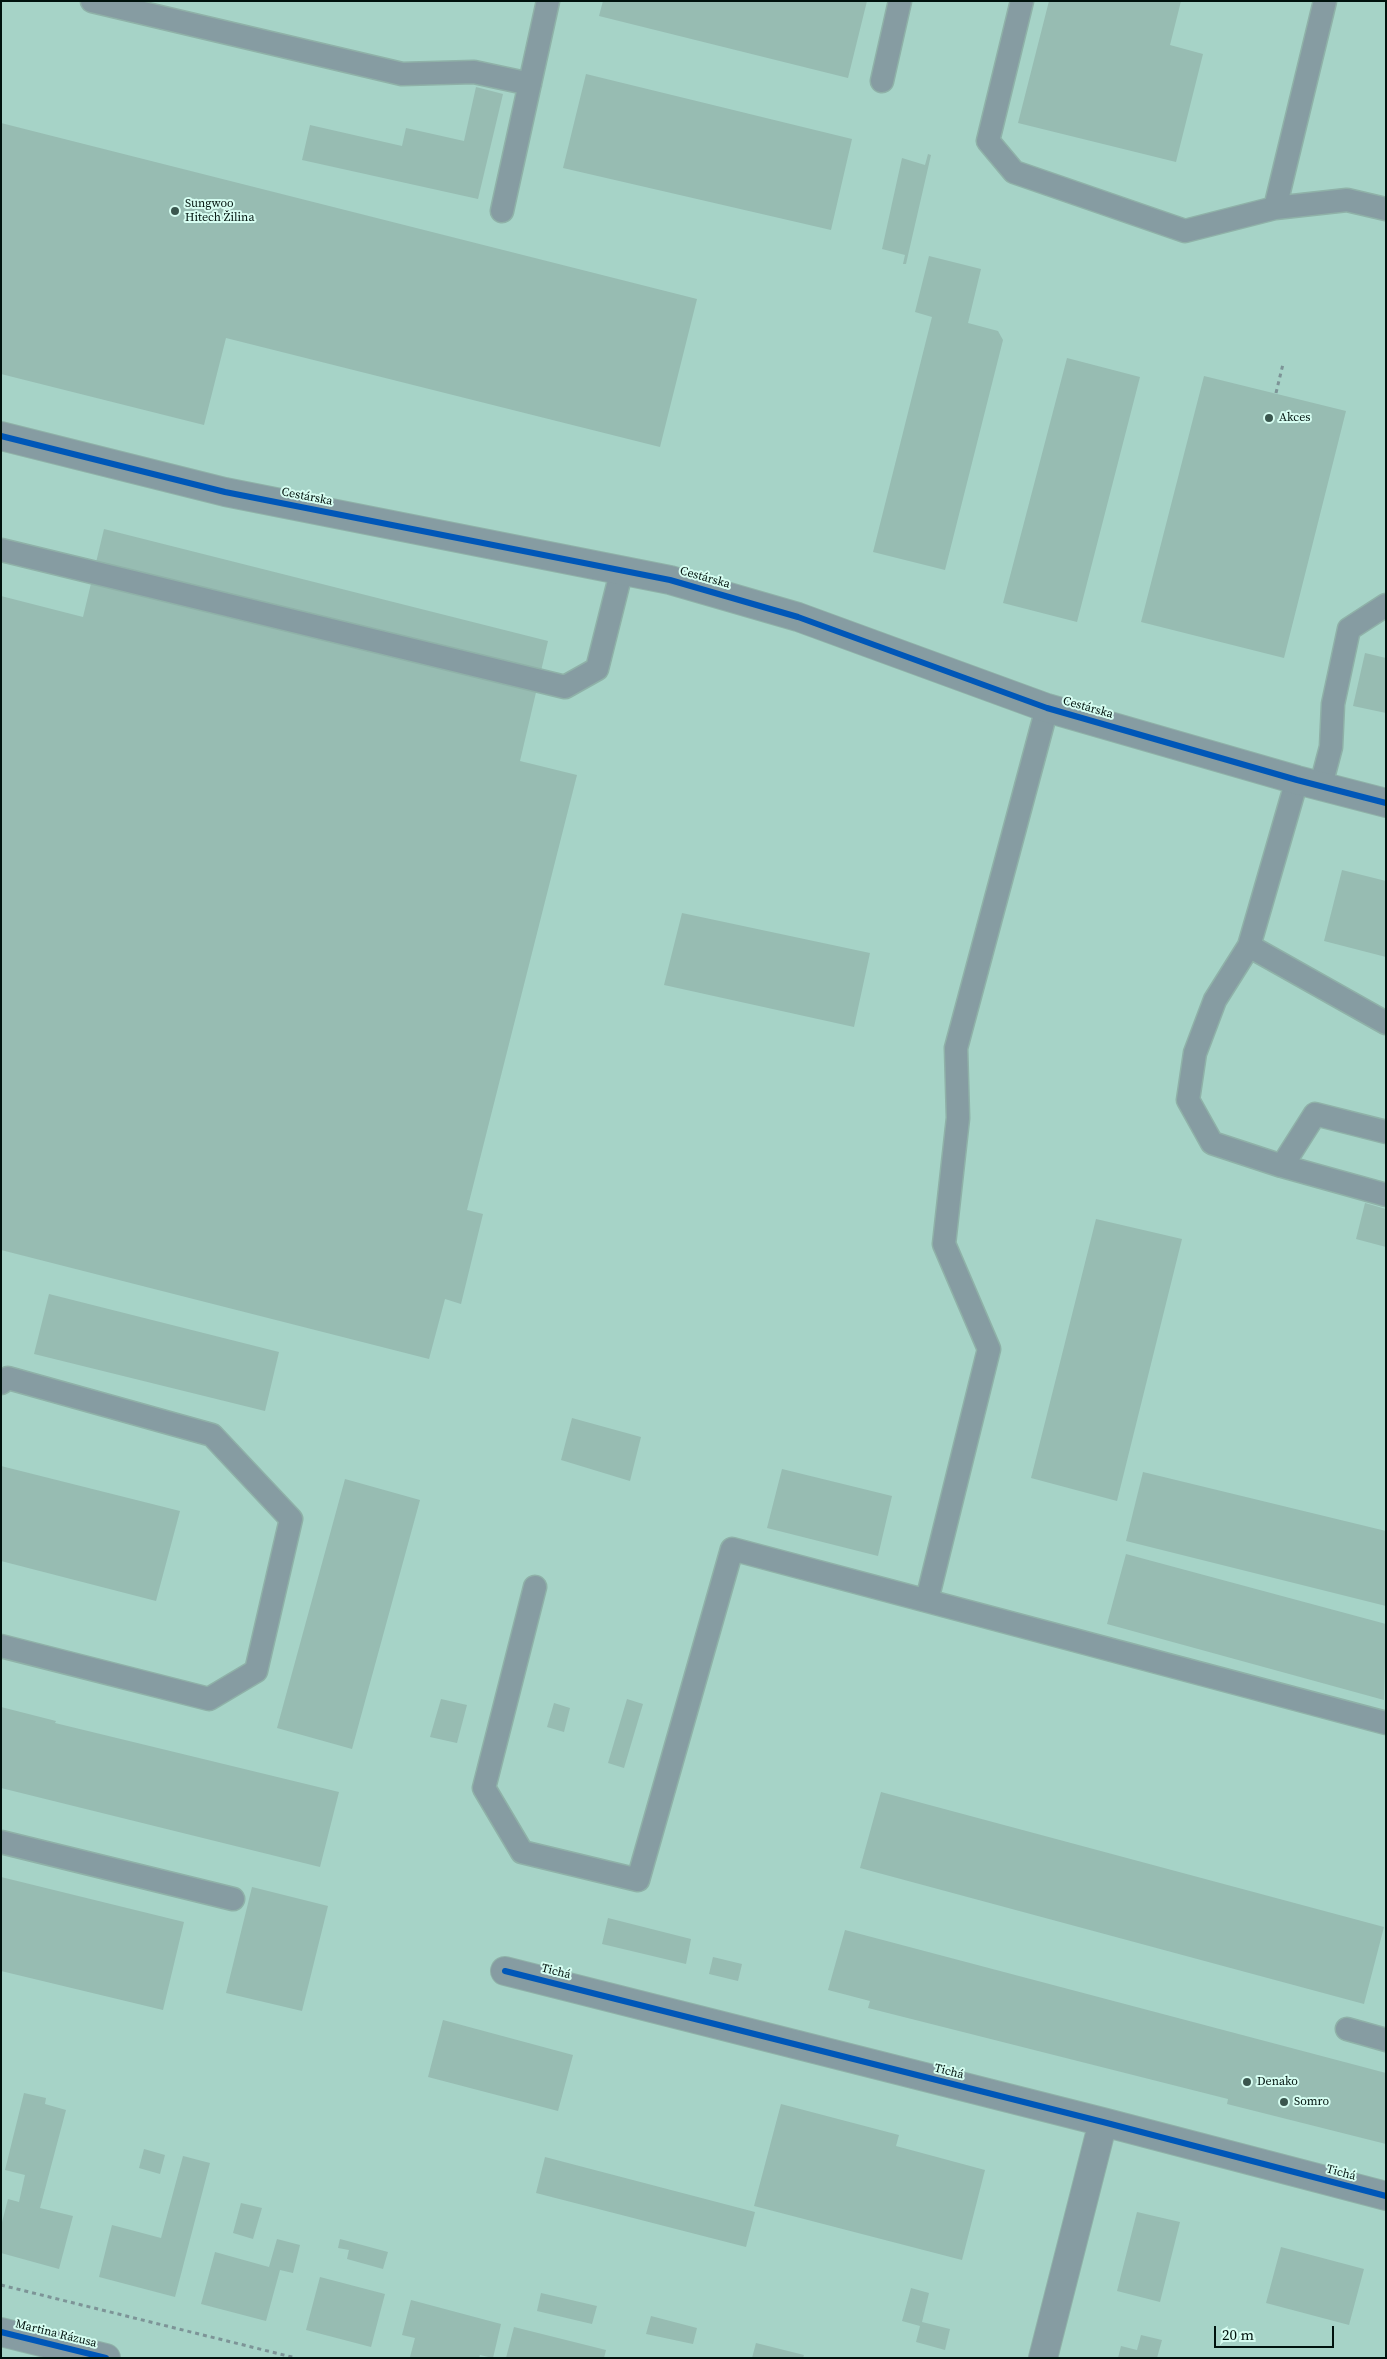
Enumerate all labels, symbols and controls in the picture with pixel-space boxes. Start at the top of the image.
place label: Sungwoo Hitech Žilina [185,197,255,225]
marker: Sungwoo Hitech Žilina [169,205,181,217]
place label: Akces [1279,411,1310,425]
marker: Akces [1263,412,1275,424]
street label: Cestárska [280,485,334,509]
street label: Cestárska [678,564,732,592]
street label: Cestárska [1061,694,1115,722]
street label: Tichá [540,1961,572,1983]
street label: Tichá [933,2061,965,2083]
place label: Denako [1257,2075,1298,2089]
marker: Denako [1241,2076,1253,2088]
place label: Somro [1294,2095,1329,2109]
marker: Somro [1278,2096,1290,2108]
street label: Tichá [1325,2162,1357,2184]
scale bar [1217,2316,1337,2348]
street label: Martina Rázusa [14,2317,98,2351]
text: 20 m [1222,2324,1254,2345]

